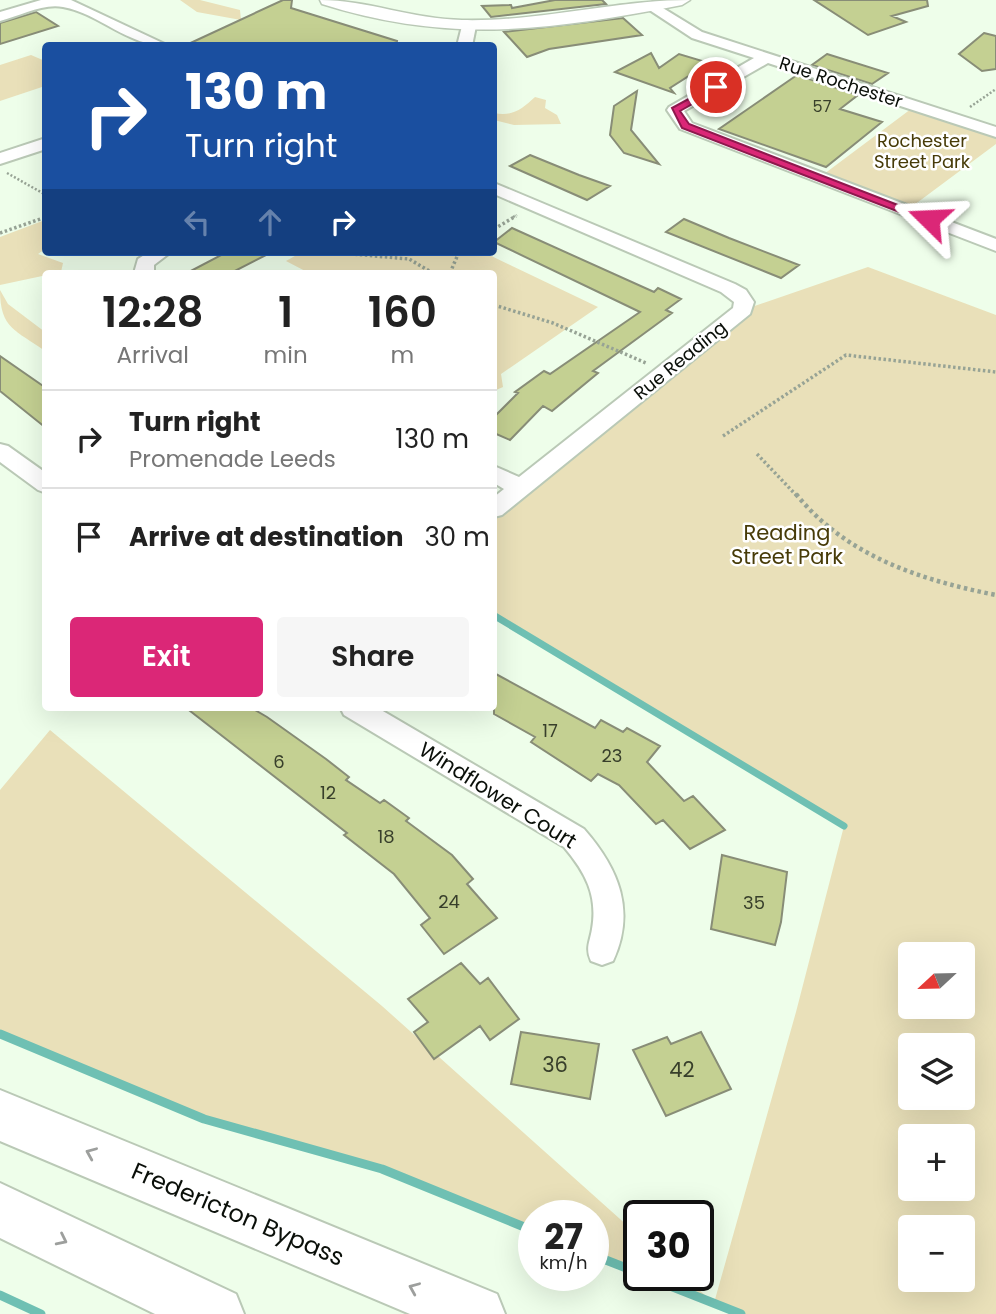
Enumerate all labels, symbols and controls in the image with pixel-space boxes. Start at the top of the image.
street label: Rue Rochester [776,50,906,114]
pin [686,57,746,117]
text: 130 m [185,58,327,126]
icon: arrive [697,68,735,106]
icon: right [70,70,161,161]
house number: 57 [813,95,832,118]
text: Turn right [185,123,337,168]
park label: Rochester Street Park [874,128,971,174]
position arrow [892,182,966,256]
icon: left [178,203,216,241]
icon: ahead [251,203,289,241]
icon: right [324,203,362,241]
text: 12:28 [102,283,204,342]
text: 1 [278,283,293,342]
text: 160 [368,283,437,342]
street label: Rue Reading [628,315,732,405]
text: Arrival [117,339,189,371]
text: min [264,339,308,371]
text: m [390,339,414,371]
text: Turn right [129,404,261,440]
icon: right [70,420,108,458]
text: 130 m [395,421,469,457]
text: Promenade Leeds [129,443,336,475]
icon: arrive [70,518,108,556]
park label: Reading Street Park [731,518,843,571]
text: Arrive at destination [129,519,404,555]
text: 30 m [425,519,490,555]
button: Exit [70,617,263,697]
button: Share [277,617,469,697]
house number: 17 [542,718,558,743]
street label: Windflower Court [414,735,582,855]
house number: 23 [602,743,622,768]
house number: 6 [273,749,285,774]
house number: 12 [320,780,336,805]
house number: 18 [377,824,395,849]
house number: 24 [438,889,460,914]
house number: 35 [743,890,765,915]
north arrow [898,942,975,1018]
map controls [898,942,975,1292]
button: layers [898,1033,975,1110]
house number: 36 [542,1050,568,1079]
house number: 42 [669,1055,695,1084]
button: + [898,1124,975,1201]
one-way arrow [86,1147,98,1161]
street label: Fredericton Bypass [127,1154,349,1274]
speed limit sign: 30 [623,1200,714,1291]
text: 27 [544,1212,583,1261]
button: − [898,1215,975,1292]
one-way arrow [54,1232,67,1246]
text: km/h [540,1250,587,1275]
one-way arrow [409,1282,421,1296]

